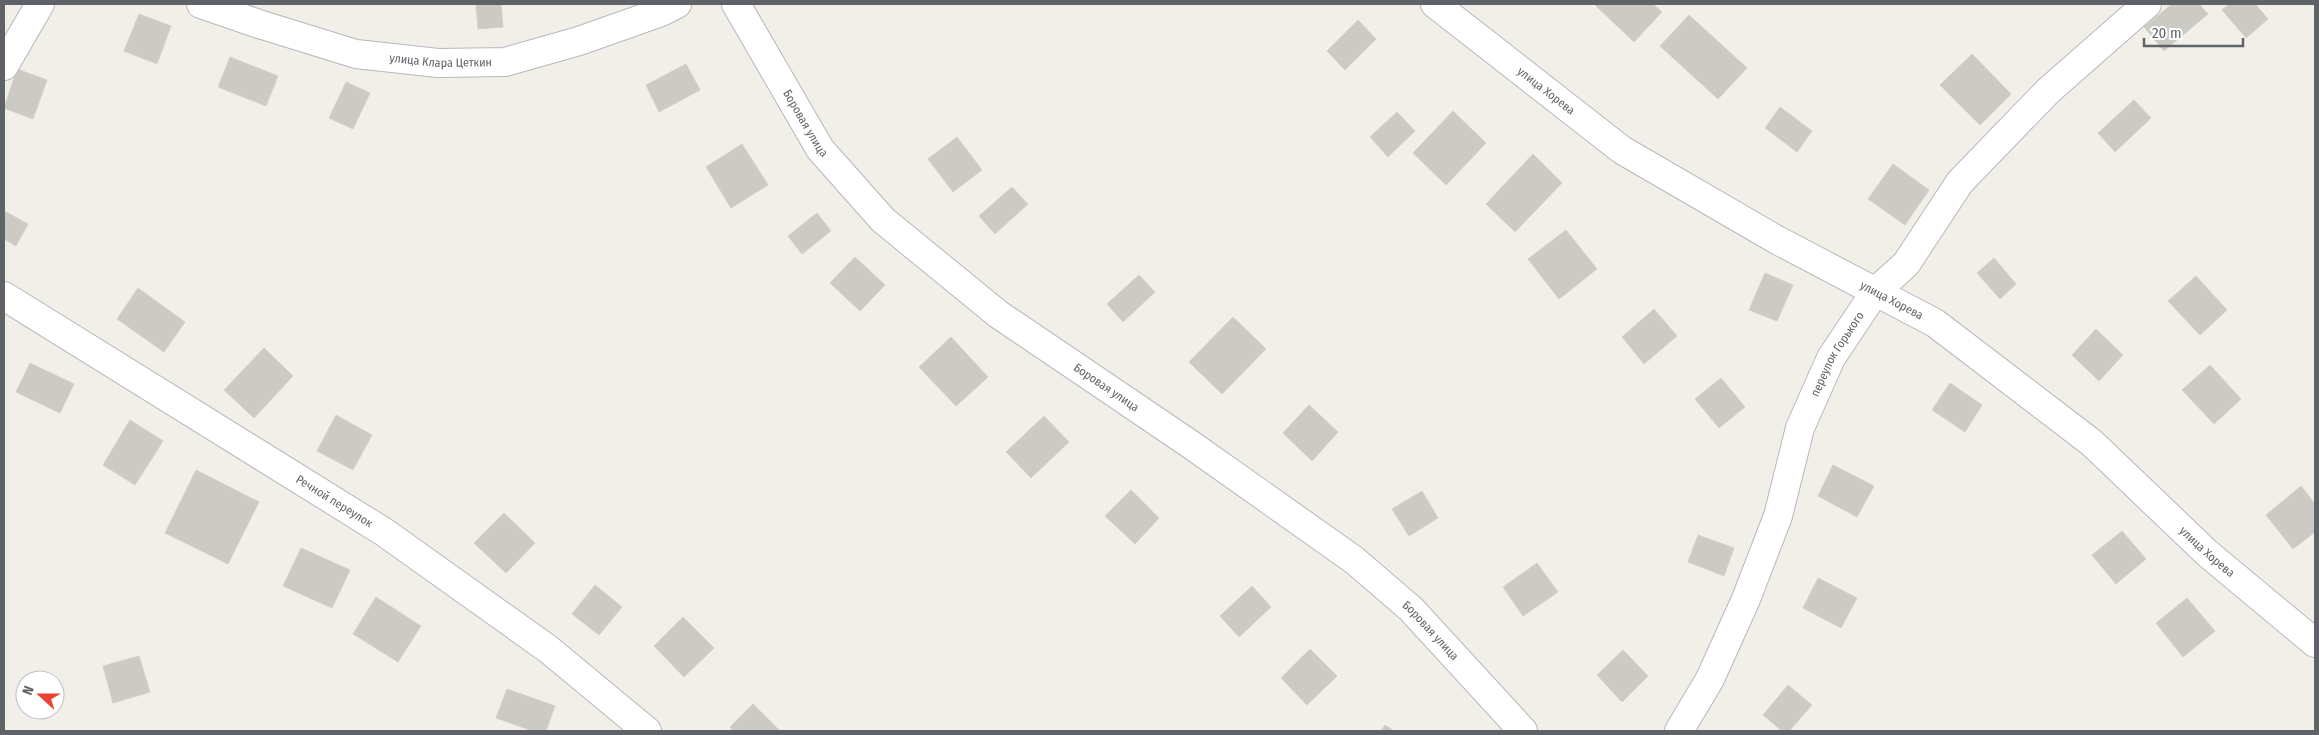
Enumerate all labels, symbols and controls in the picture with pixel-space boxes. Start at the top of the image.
scale bar [2144,15,2243,47]
text: 20 m [2152,24,2182,42]
street label: улица Клара Цеткин [389,51,492,70]
street label: улица Хорева [1515,64,1578,118]
street label: Боровая улица [780,87,831,160]
street label: улица Хорева [1858,278,1926,323]
street label: переулок Горького [1808,309,1867,399]
street label: Боровая улица [1071,360,1142,415]
street label: Речной переулок [293,472,376,531]
street label: улица Хорева [2177,524,2238,580]
street label: Боровая улица [1400,598,1462,663]
north arrow [15,670,65,720]
text: N [19,684,38,697]

